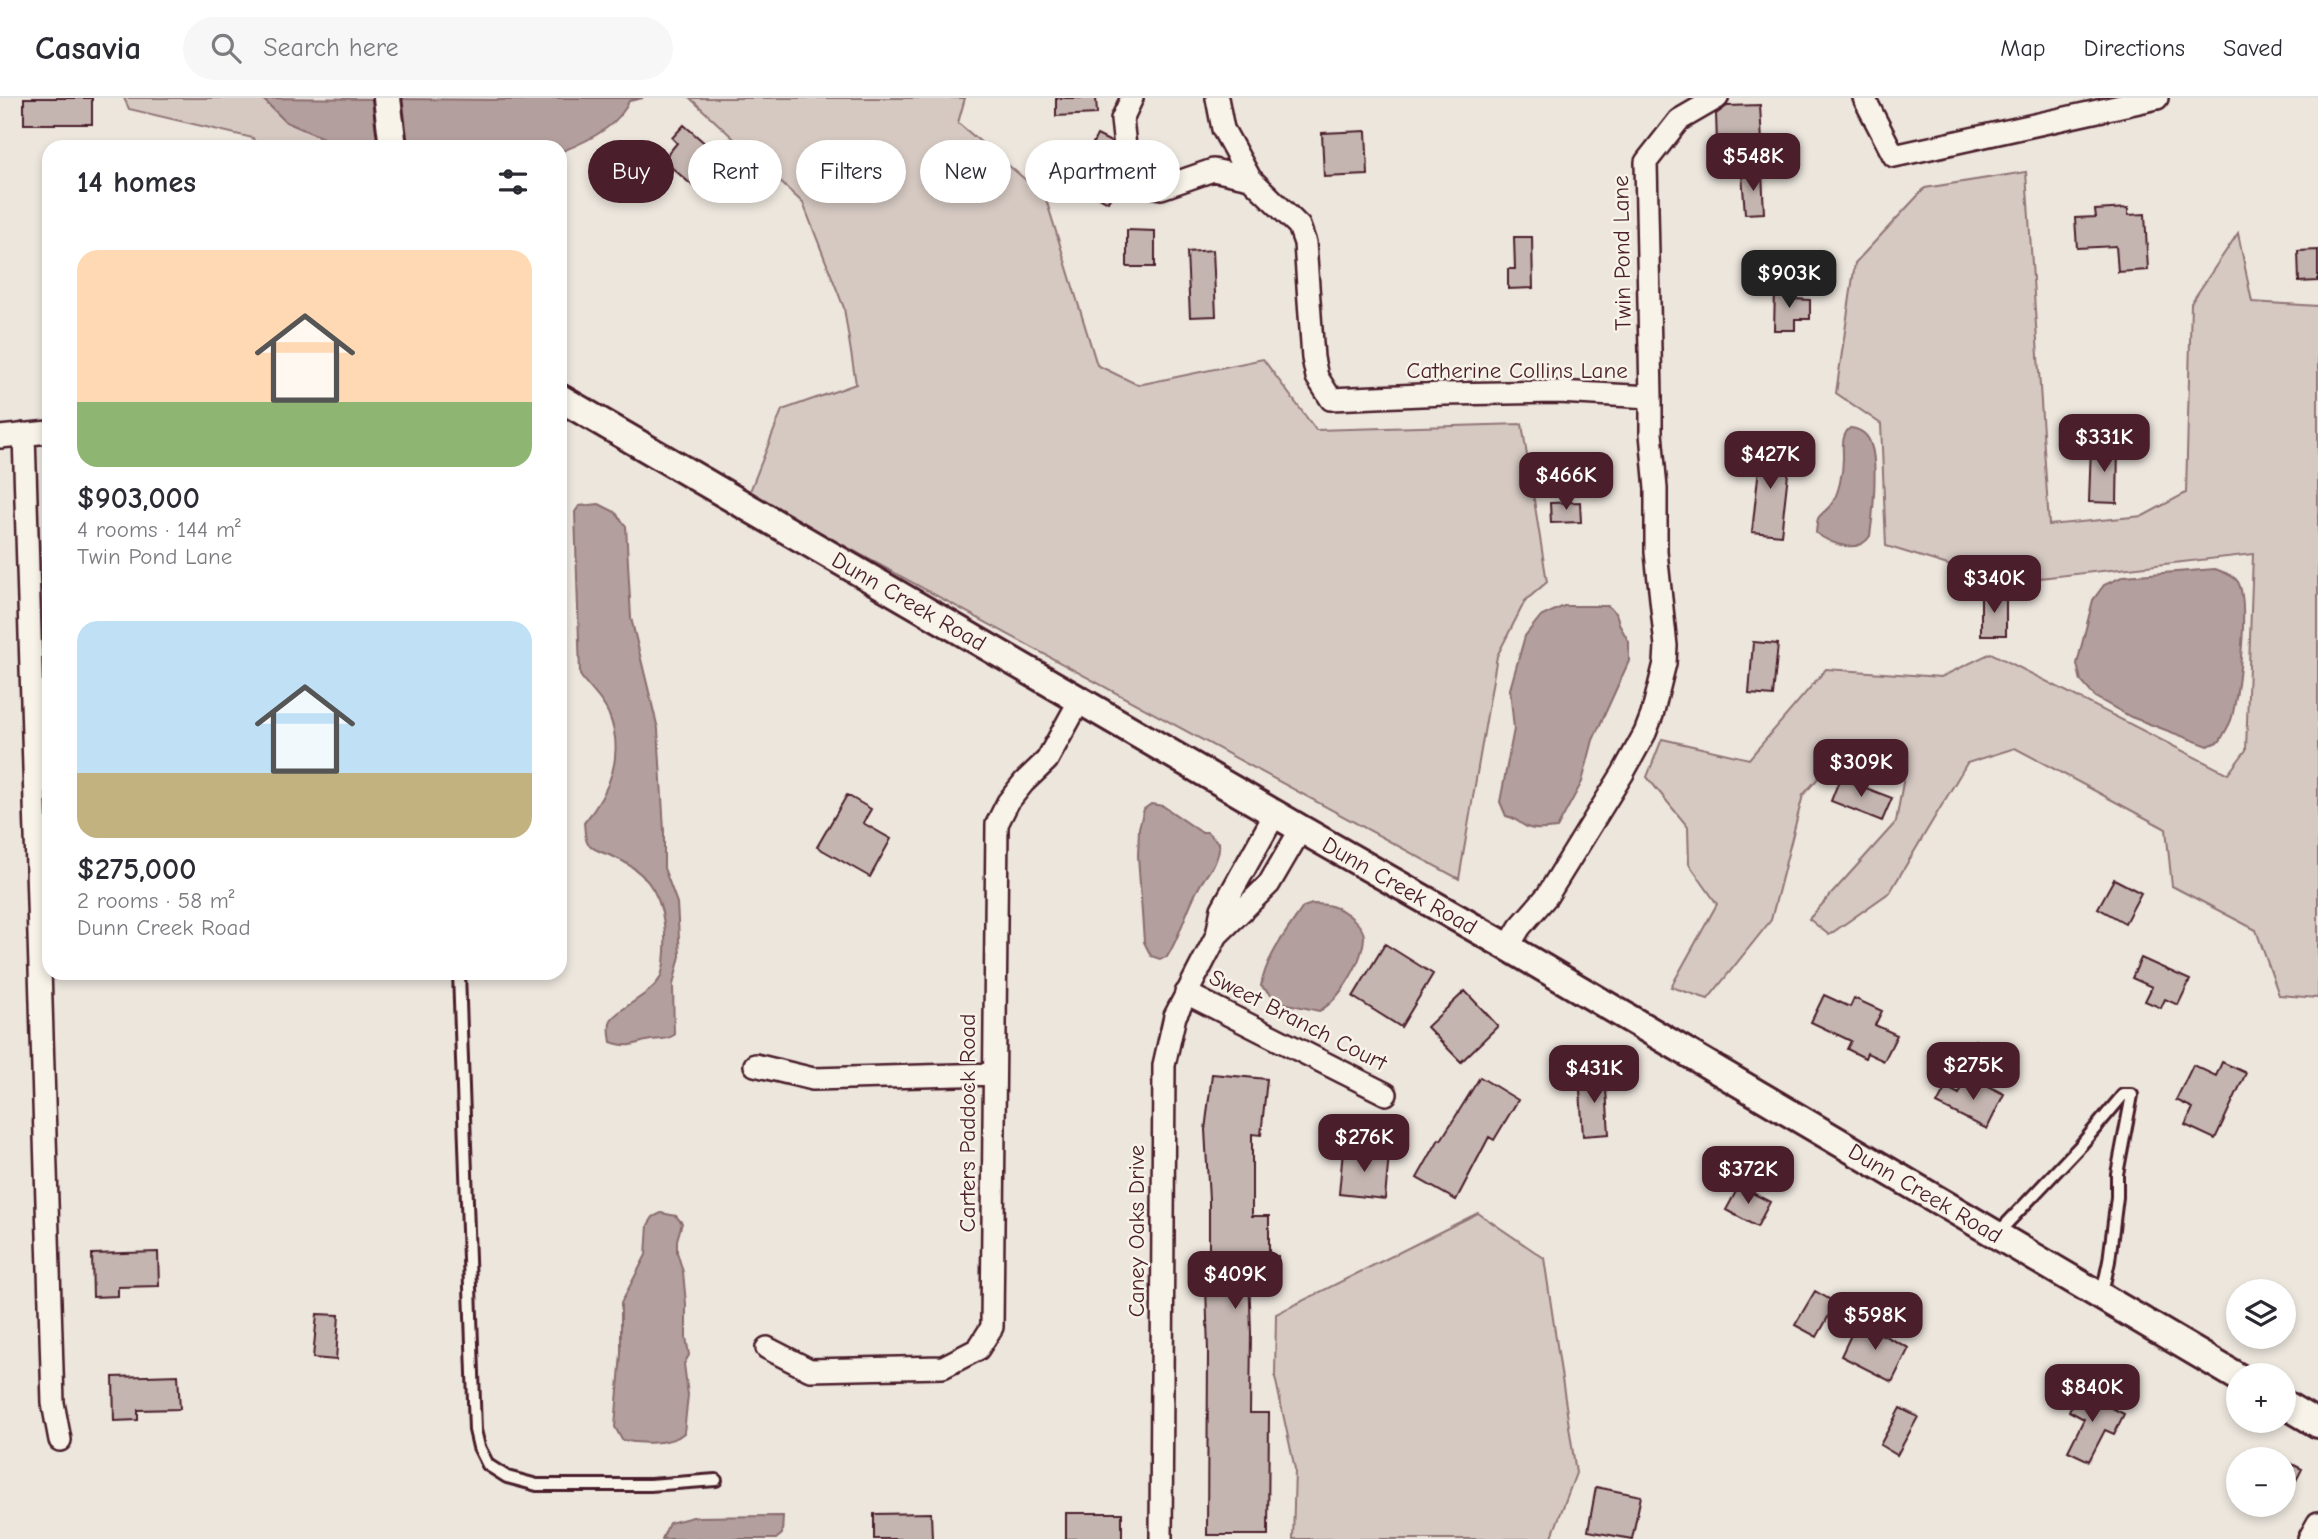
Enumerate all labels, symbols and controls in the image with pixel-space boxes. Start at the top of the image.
search box [183,17,673,80]
text: Casavia [35,29,141,67]
icon: search [207,29,245,67]
text: Search here [263,33,399,63]
text: Map [2000,34,2046,62]
text: Directions [2084,34,2185,62]
text: Saved [2223,34,2283,62]
pin: $548K [1704,134,1802,193]
chip: Buy [588,140,674,203]
chip: Rent [688,140,782,203]
chip: Filters [796,140,906,203]
chip: New [920,140,1011,203]
chip: Apartment [1025,140,1180,203]
text: $548K [1722,142,1784,169]
icon: filters [494,163,532,201]
text: 14 homes [77,165,196,200]
street label: Twin Pond Lane [1607,175,1637,331]
pin: $903K [1740,250,1838,310]
text: $903K [1757,259,1821,286]
icon: home [242,295,368,421]
street label: Catherine Collins Lane [1406,357,1628,384]
pin: $331K [2055,414,2153,474]
text: $331K [2075,423,2133,450]
pin: $427K [1721,432,1819,491]
text: $427K [1740,440,1800,467]
pin: $466K [1517,452,1615,512]
text: $466K [1535,461,1597,488]
text: $903,000 [77,481,200,516]
text: 4 rooms · 144 m² [77,516,241,543]
text: Twin Pond Lane [77,543,232,570]
street label: Dunn Creek Road [827,546,991,656]
pin: $340K [1945,556,2043,615]
text: $340K [1963,564,2025,591]
icon: home [242,666,368,792]
pin: $309K [1812,740,1910,799]
text: $309K [1829,748,1893,775]
street label: Dunn Creek Road [1318,831,1482,940]
text: $275,000 [77,852,196,887]
text: 2 rooms · 58 m² [77,887,235,914]
text: Dunn Creek Road [77,914,251,941]
street label: Sweet Branch Court [1205,964,1393,1077]
street label: Carters Paddock Road [954,1014,981,1232]
pin: $275K [1924,1042,2022,1102]
pin: $431K [1545,1046,1643,1105]
text: $275K [1943,1051,2003,1078]
text: $431K [1565,1054,1623,1081]
pin: $276K [1315,1114,1413,1174]
text: $276K [1334,1123,1394,1150]
street label: Dunn Creek Road [1844,1137,2007,1249]
street label: Caney Oaks Drive [1123,1145,1150,1317]
pin: $372K [1699,1146,1797,1206]
text: $372K [1718,1155,1778,1182]
pin: $409K [1186,1252,1284,1311]
text: $409K [1204,1260,1266,1287]
map controls [2226,1279,2296,1517]
button: layers [2226,1279,2296,1349]
pin: $598K [1826,1292,1924,1352]
text: $598K [1844,1301,1906,1328]
button: + [2226,1363,2296,1433]
pin: $840K [2043,1364,2141,1424]
text: $840K [2061,1373,2123,1400]
button: − [2226,1447,2296,1517]

